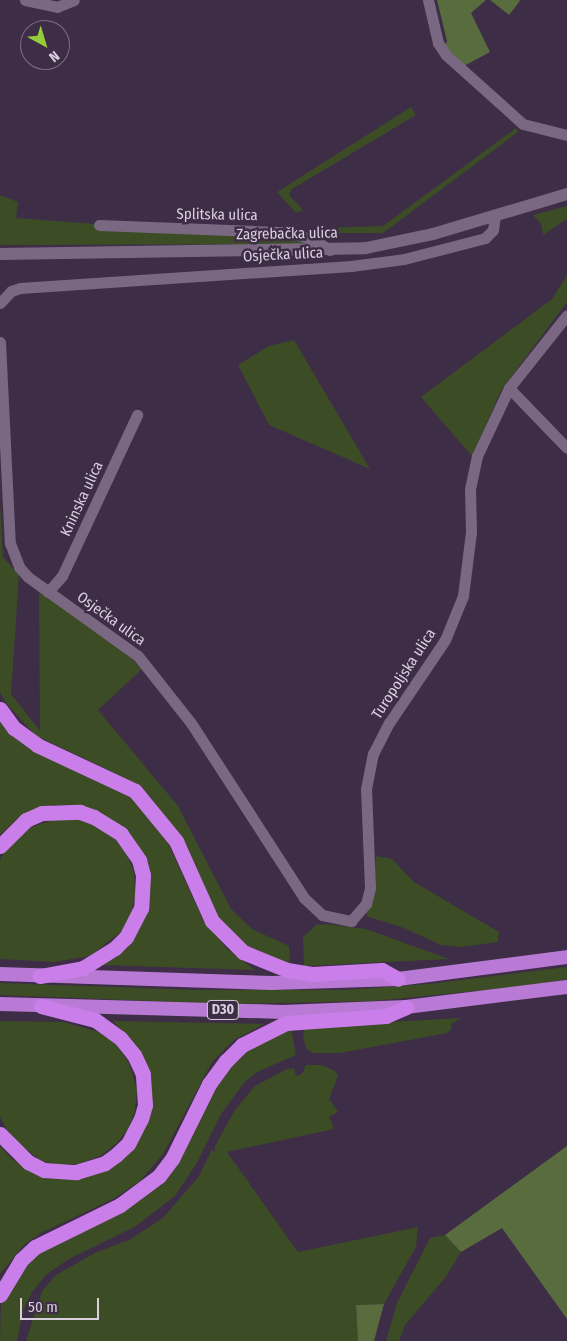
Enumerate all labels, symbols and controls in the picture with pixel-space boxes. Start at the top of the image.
north arrow [20,20,70,70]
text: N [46,47,63,66]
street label: Splitska ulica [176,205,258,225]
street label: Zagrebačka ulica [236,224,338,244]
street label: Osječka ulica [242,244,324,266]
street label: Kninska ulica [57,459,107,539]
street label: Osječka ulica [73,588,149,650]
street label: Turopoljska ulica [368,626,440,722]
road number: D30 [207,998,239,1022]
scale bar [22,1288,101,1320]
text: 50 m [28,1298,58,1316]

